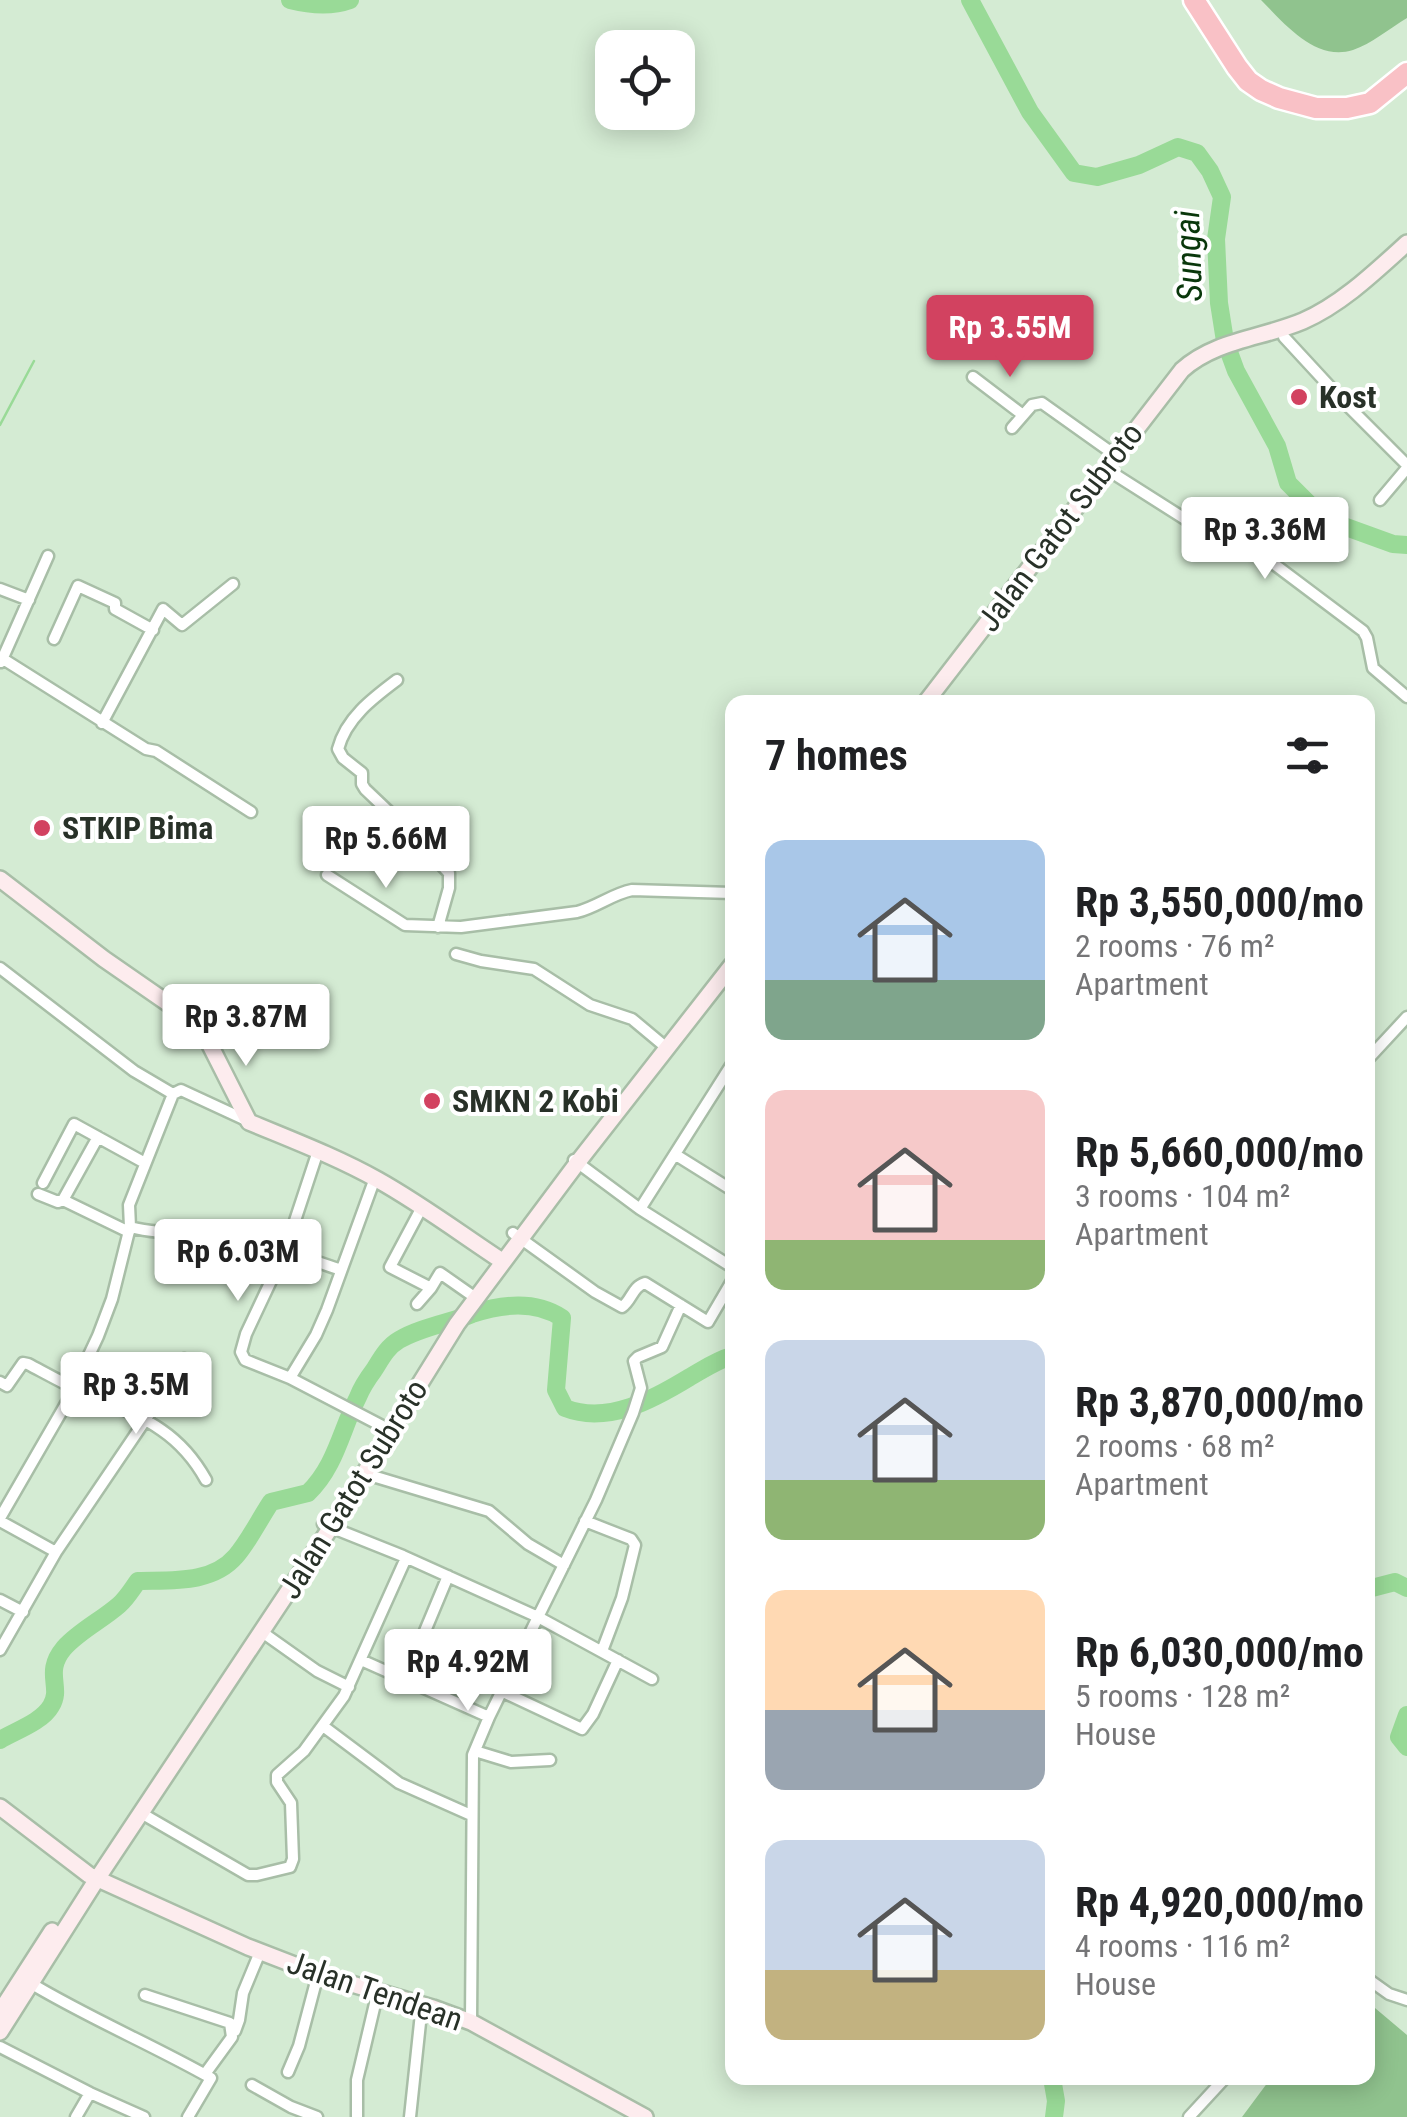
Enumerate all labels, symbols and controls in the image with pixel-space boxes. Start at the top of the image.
map controls [595,30,695,130]
button: locate [595,30,695,130]
water label: Sungai [1167,209,1211,302]
pin: Rp 3.55M [907,295,1113,380]
text: Rp 3.55M [949,308,1072,346]
place label: Kost [1319,378,1377,416]
marker: Kost [1288,386,1310,408]
street label: Jalan Gatot Subroto [969,415,1151,639]
pin: Rp 3.36M [1162,497,1368,582]
text: Rp 3.36M [1204,510,1327,548]
icon: filters [1280,728,1335,783]
text: 7 homes [765,731,908,780]
pin: Rp 5.66M [283,806,489,891]
place label: STKIP Bima [62,809,213,847]
marker: STKIP Bima [31,817,53,839]
text: Rp 5.66M [325,819,448,857]
text: Rp 3,550,000/mo [1075,878,1364,927]
icon: home [845,880,965,1000]
text: 2 rooms · 76 m² [1075,927,1274,965]
text: Apartment [1075,965,1209,1003]
pin: Rp 3.87M [143,984,349,1069]
text: Rp 3.87M [185,997,308,1035]
place label: SMKN 2 Kobi [452,1082,619,1120]
marker: SMKN 2 Kobi [421,1090,443,1112]
text: Rp 5,660,000/mo [1075,1128,1364,1177]
icon: home [845,1130,965,1250]
text: 3 rooms · 104 m² [1075,1177,1290,1215]
text: Apartment [1075,1215,1209,1253]
pin: Rp 6.03M [135,1219,341,1304]
text: Rp 6.03M [177,1232,300,1270]
pin: Rp 3.5M [44,1352,228,1437]
text: Rp 3.5M [83,1365,189,1403]
street label: Jalan Gatot Subroto [270,1372,436,1606]
text: Rp 3,870,000/mo [1075,1378,1364,1427]
icon: home [845,1380,965,1500]
text: 2 rooms · 68 m² [1075,1427,1274,1465]
text: Apartment [1075,1465,1209,1503]
text: Rp 6,030,000/mo [1075,1628,1364,1677]
pin: Rp 4.92M [365,1629,571,1714]
icon: home [845,1630,965,1750]
text: Rp 4.92M [407,1642,530,1680]
text: 5 rooms · 128 m² [1075,1677,1290,1715]
text: House [1075,1715,1156,1753]
text: Rp 4,920,000/mo [1075,1878,1364,1927]
icon: home [845,1880,965,2000]
text: 4 rooms · 116 m² [1075,1927,1290,1965]
street label: Jalan Tendean [282,1943,468,2039]
text: House [1075,1965,1156,2003]

